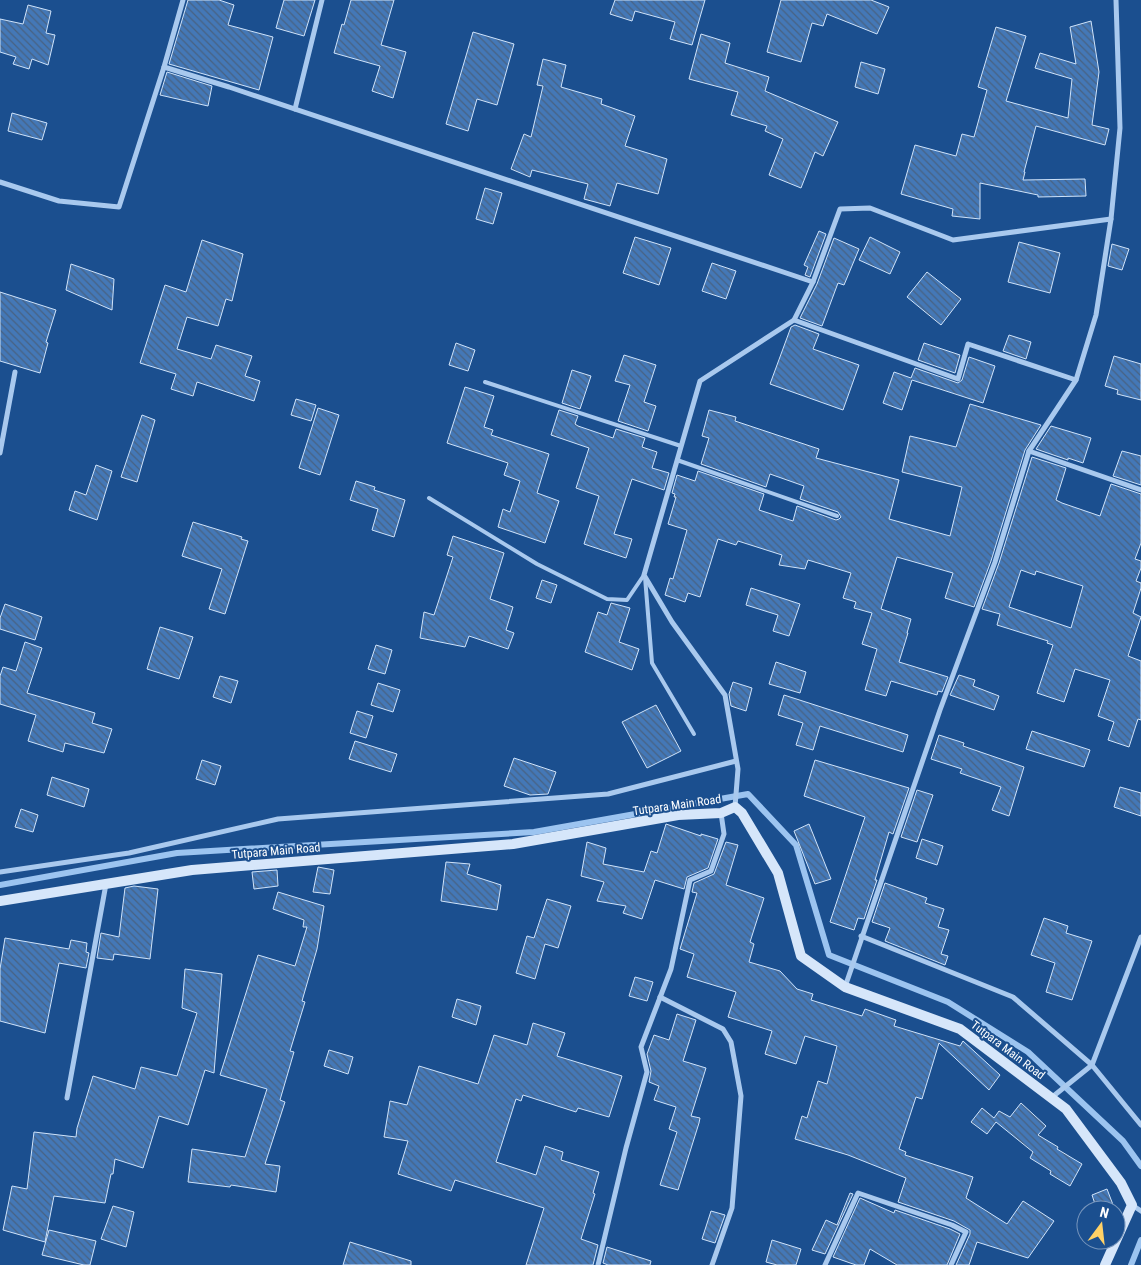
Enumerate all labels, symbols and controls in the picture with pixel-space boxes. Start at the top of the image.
street label: Tutpara Main Road [632,792,722,818]
street label: Tutpara Main Road [231,840,321,862]
street label: Tutpara Main Road [968,1018,1048,1082]
north arrow [1076,1200,1126,1250]
text: N [1098,1204,1111,1221]

